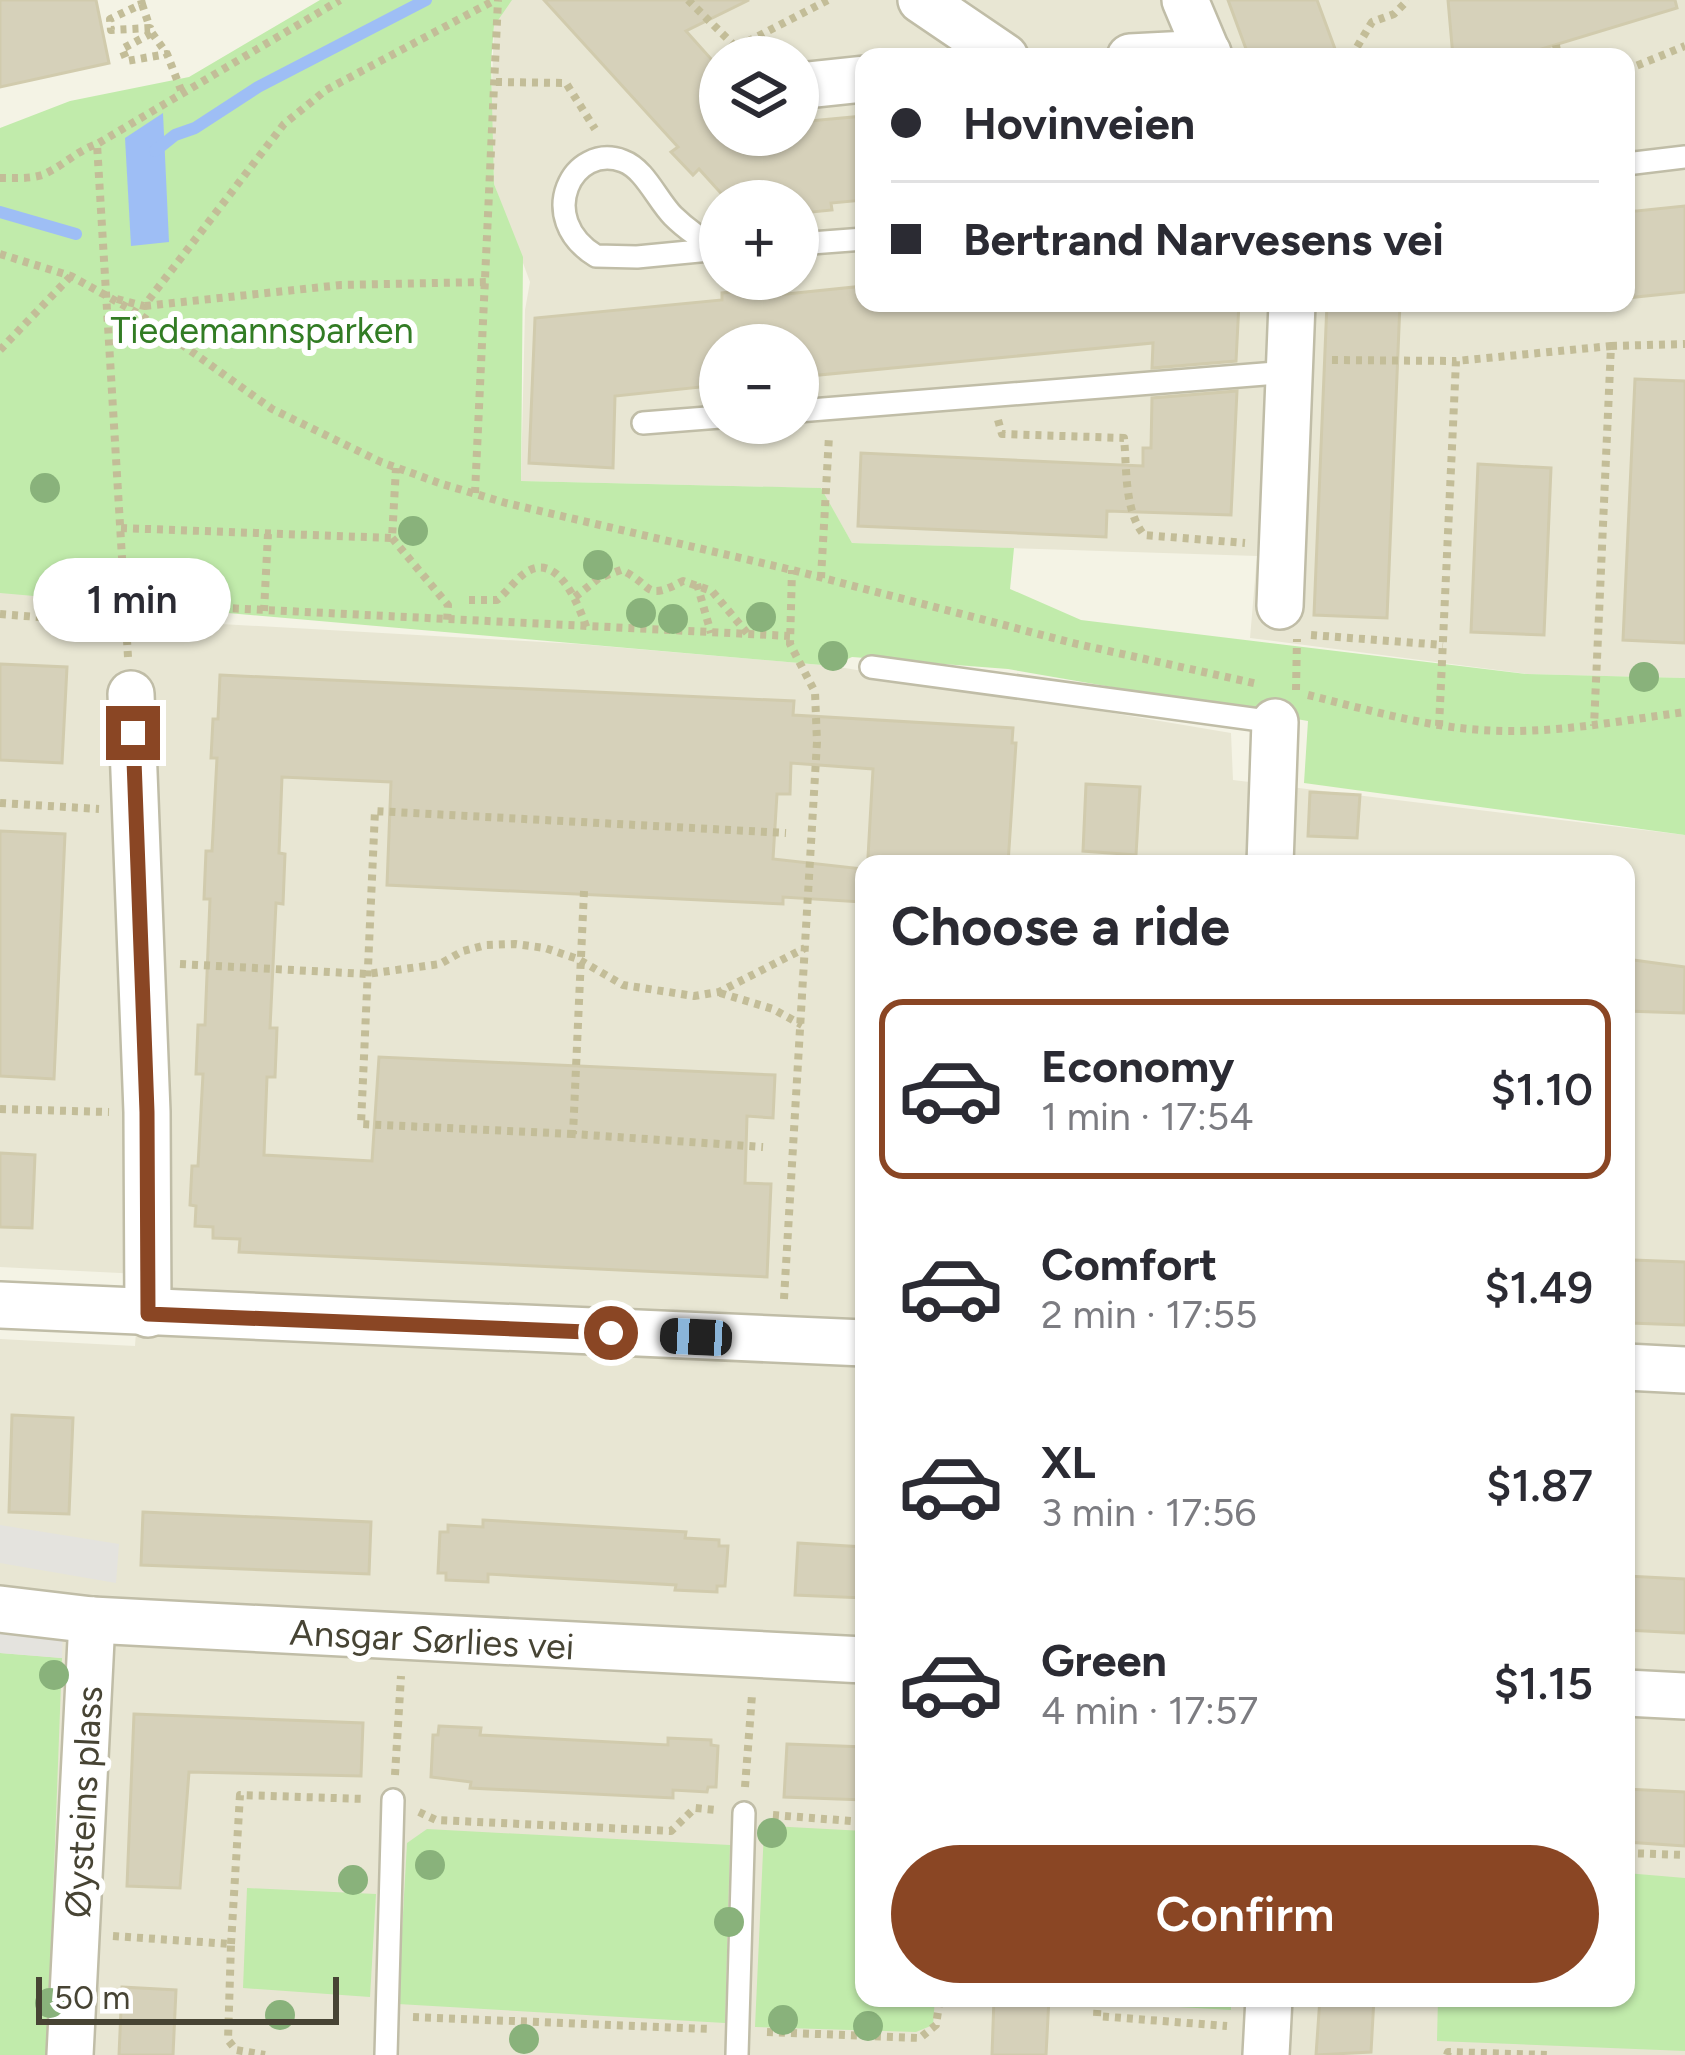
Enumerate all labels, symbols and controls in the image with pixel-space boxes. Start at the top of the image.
map controls [699,36,819,444]
button: layers [699,36,819,156]
text: Hovinveien [963,96,1195,150]
button: + [699,180,819,300]
text: Bertrand Narvesens vei [963,212,1444,266]
park label: Tiedemannsparken [110,309,414,352]
button: − [699,324,819,444]
callout: 1 min [34,559,232,643]
text: 1 min [86,576,178,623]
route end [106,706,160,760]
text: Choose a ride [891,894,1230,959]
icon: car [897,1035,1005,1143]
text: Economy [1041,1039,1234,1093]
text: $1.10 [1491,1062,1593,1116]
text: 1 min · 17:54 [1041,1093,1253,1140]
icon: car [897,1233,1005,1341]
text: Comfort [1041,1237,1217,1291]
text: $1.49 [1485,1260,1593,1314]
text: 2 min · 17:55 [1041,1291,1257,1338]
route start [584,1306,638,1360]
car [659,1317,733,1357]
icon: car [897,1431,1005,1539]
text: XL [1041,1435,1096,1489]
text: $1.87 [1486,1458,1593,1512]
text: 3 min · 17:56 [1041,1489,1256,1536]
street label: Ansgar Sørlies vei [289,1611,575,1668]
icon: car [897,1629,1005,1737]
text: Green [1041,1633,1167,1687]
text: $1.15 [1494,1656,1593,1710]
street label: Øysteins plass [56,1685,111,1919]
text: 4 min · 17:57 [1041,1687,1258,1734]
button: Confirm [891,1845,1599,1983]
scale bar [36,1971,339,2024]
text: 50 m [54,1978,130,2017]

